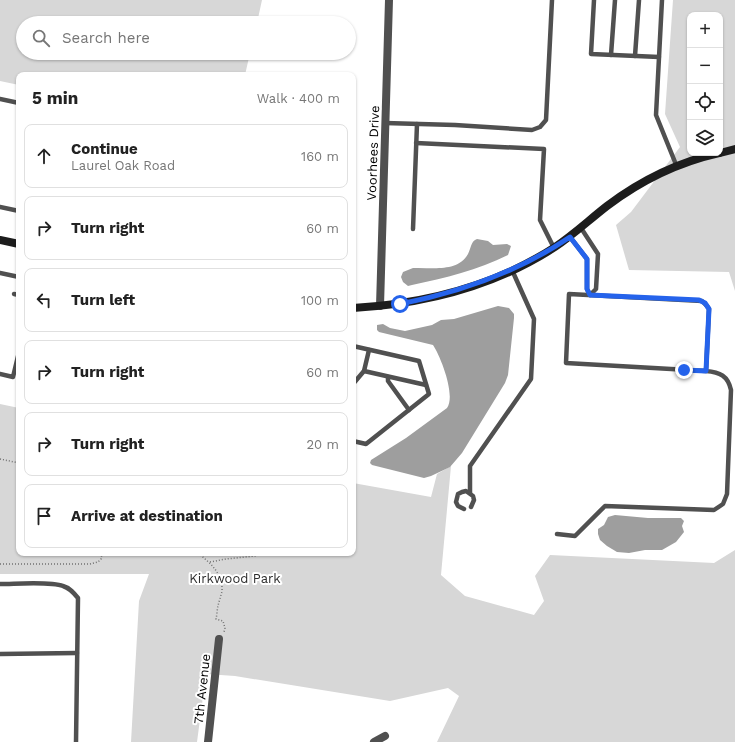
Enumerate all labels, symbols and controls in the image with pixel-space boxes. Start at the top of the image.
map controls [687,12,723,156]
button: + [687,12,723,48]
search box [16,16,356,60]
icon: search [30,27,52,49]
text: Search here [62,29,150,47]
button: − [687,48,723,84]
button: locate [687,84,723,120]
text: 5 min [32,88,78,108]
text: Walk · 400 m [257,91,340,106]
street label: Voorhees Drive [364,105,382,201]
button: layers [687,120,723,156]
text: Continue [71,140,138,158]
icon: ahead [33,145,55,167]
text: 160 m [301,149,339,164]
text: Laurel Oak Road [71,158,175,173]
icon: right [33,217,55,239]
text: Turn right [71,219,144,237]
text: 60 m [306,221,339,236]
icon: left [33,289,55,311]
text: Turn left [71,291,135,309]
text: 100 m [301,293,339,308]
route start [391,295,409,313]
icon: right [33,361,55,383]
route end [675,361,693,379]
text: Turn right [71,363,144,381]
text: 60 m [306,365,339,380]
icon: right [33,433,55,455]
text: Turn right [71,435,144,453]
text: 20 m [307,437,339,452]
icon: arrive [33,505,55,527]
text: Arrive at destination [71,507,223,525]
park label: Kirkwood Park [189,571,281,586]
street label: 7th Avenue [191,653,213,725]

